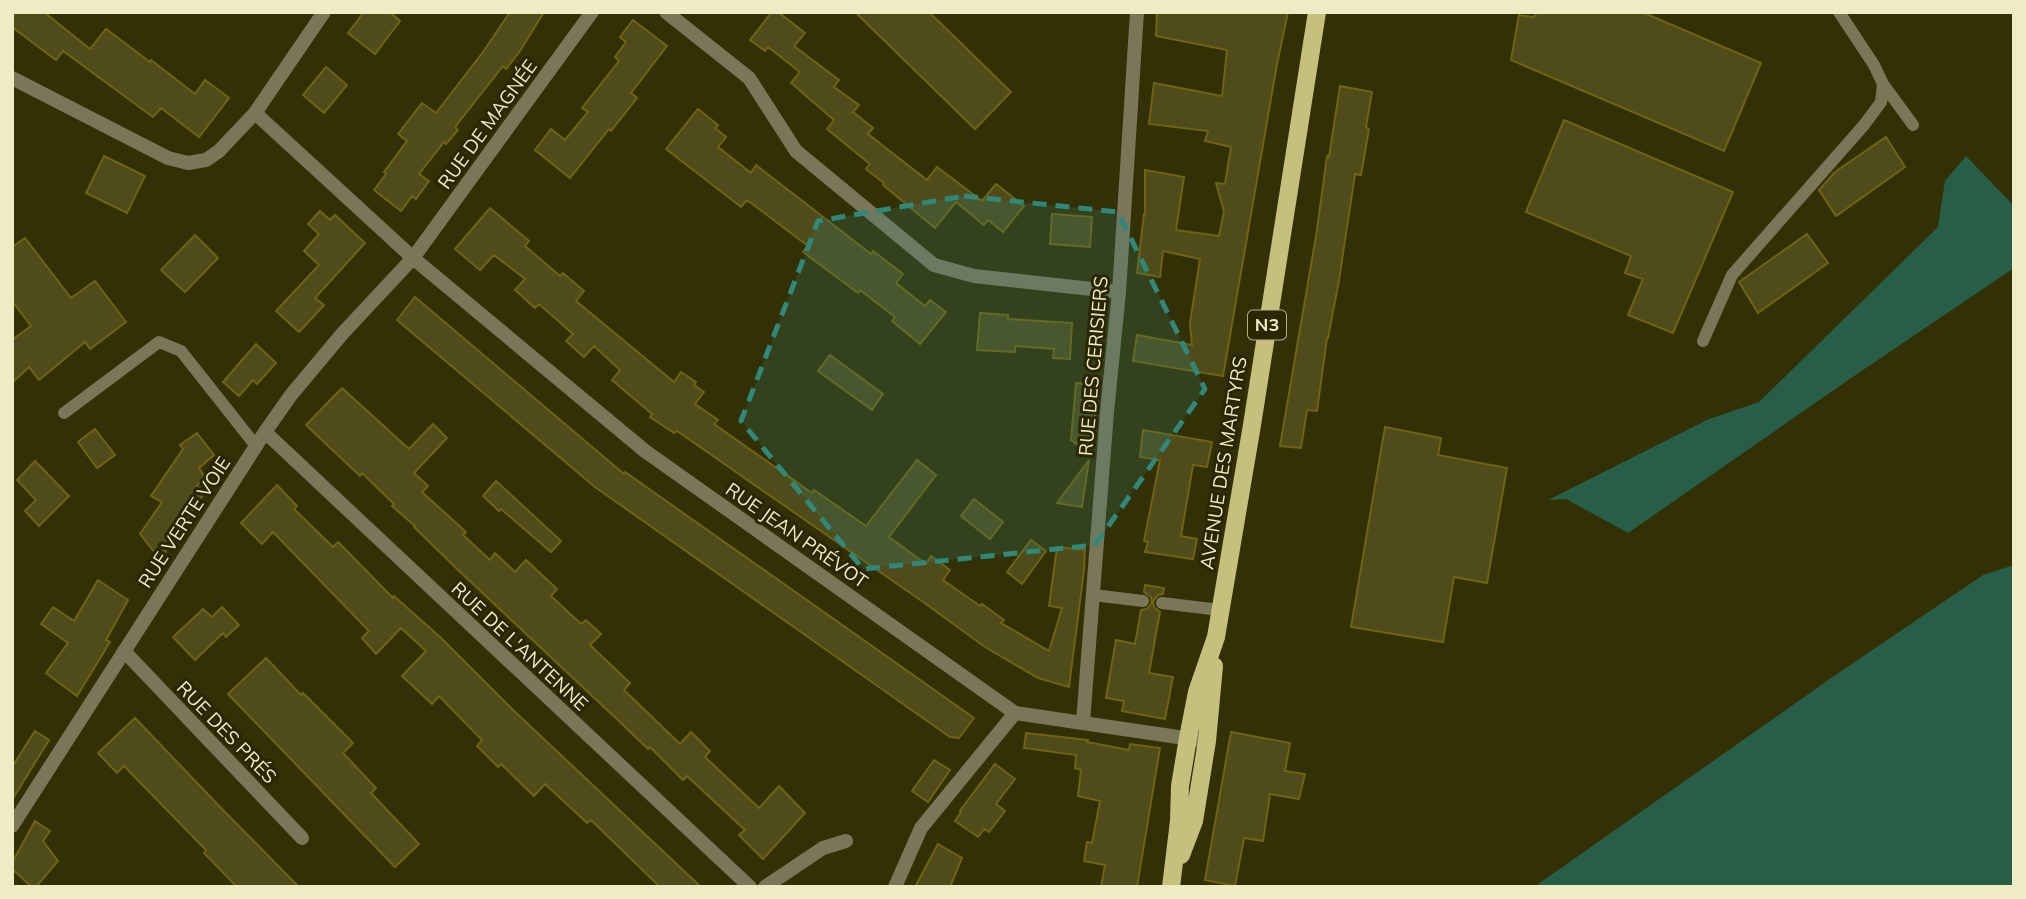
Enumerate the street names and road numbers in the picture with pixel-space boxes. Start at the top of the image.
street label: RUE DE MAGNÉE [432,55,542,193]
street label: RUE DES CERISIERS [1073,275,1113,457]
road number: N3 [1248,310,1286,340]
street label: AVENUE DES MARTYRS [1194,355,1252,571]
street label: RUE VERTE VOIE [133,452,235,592]
street label: RUE JEAN PRÉVOT [721,477,873,593]
street label: RUE DE L'ANTENNE [447,576,593,716]
street label: RUE DES PRÉS [172,676,282,788]

